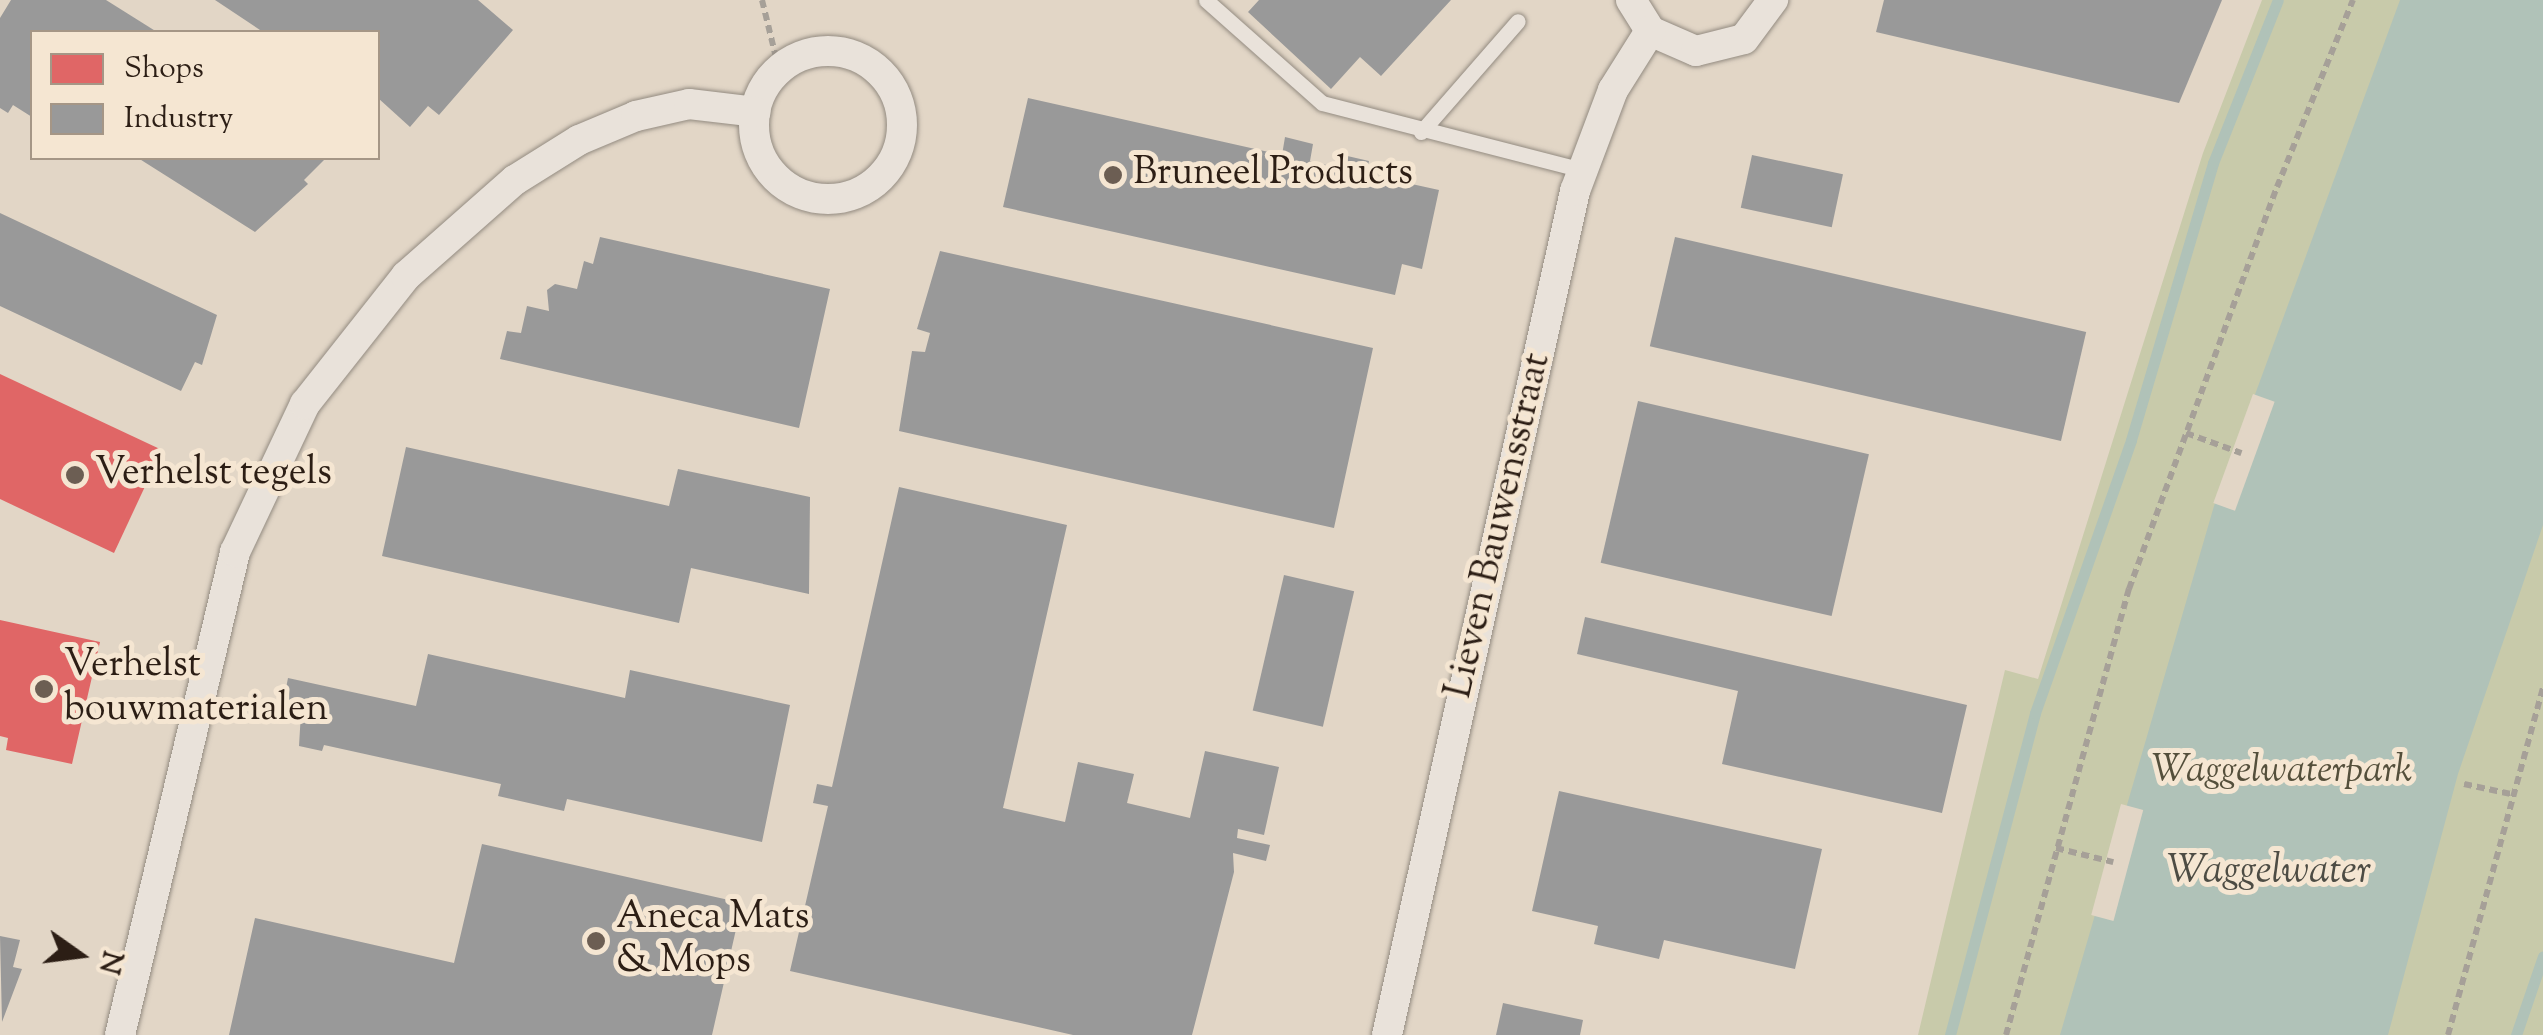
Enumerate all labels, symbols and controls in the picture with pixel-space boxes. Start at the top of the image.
legend [30,30,380,160]
text: Shops [124,48,204,91]
text: Industry [124,98,233,141]
place label: Bruneel Products [1133,152,1413,198]
marker: Bruneel Products [1102,164,1124,186]
street label: Lieven Bauwensstraat [1438,349,1562,703]
place label: Verhelst tegels [95,452,332,498]
marker: Verhelst tegels [64,464,86,486]
place label: Verhelst bouwmaterialen [64,644,328,734]
marker: Verhelst bouwmaterialen [33,678,55,700]
park label: Waggelwaterpark [2152,750,2412,796]
water label: Waggelwater [2167,849,2371,897]
place label: Aneca Mats & Mops [616,896,809,986]
north arrow [30,905,130,1005]
marker: Aneca Mats & Mops [585,930,607,952]
text: N [87,947,131,978]

